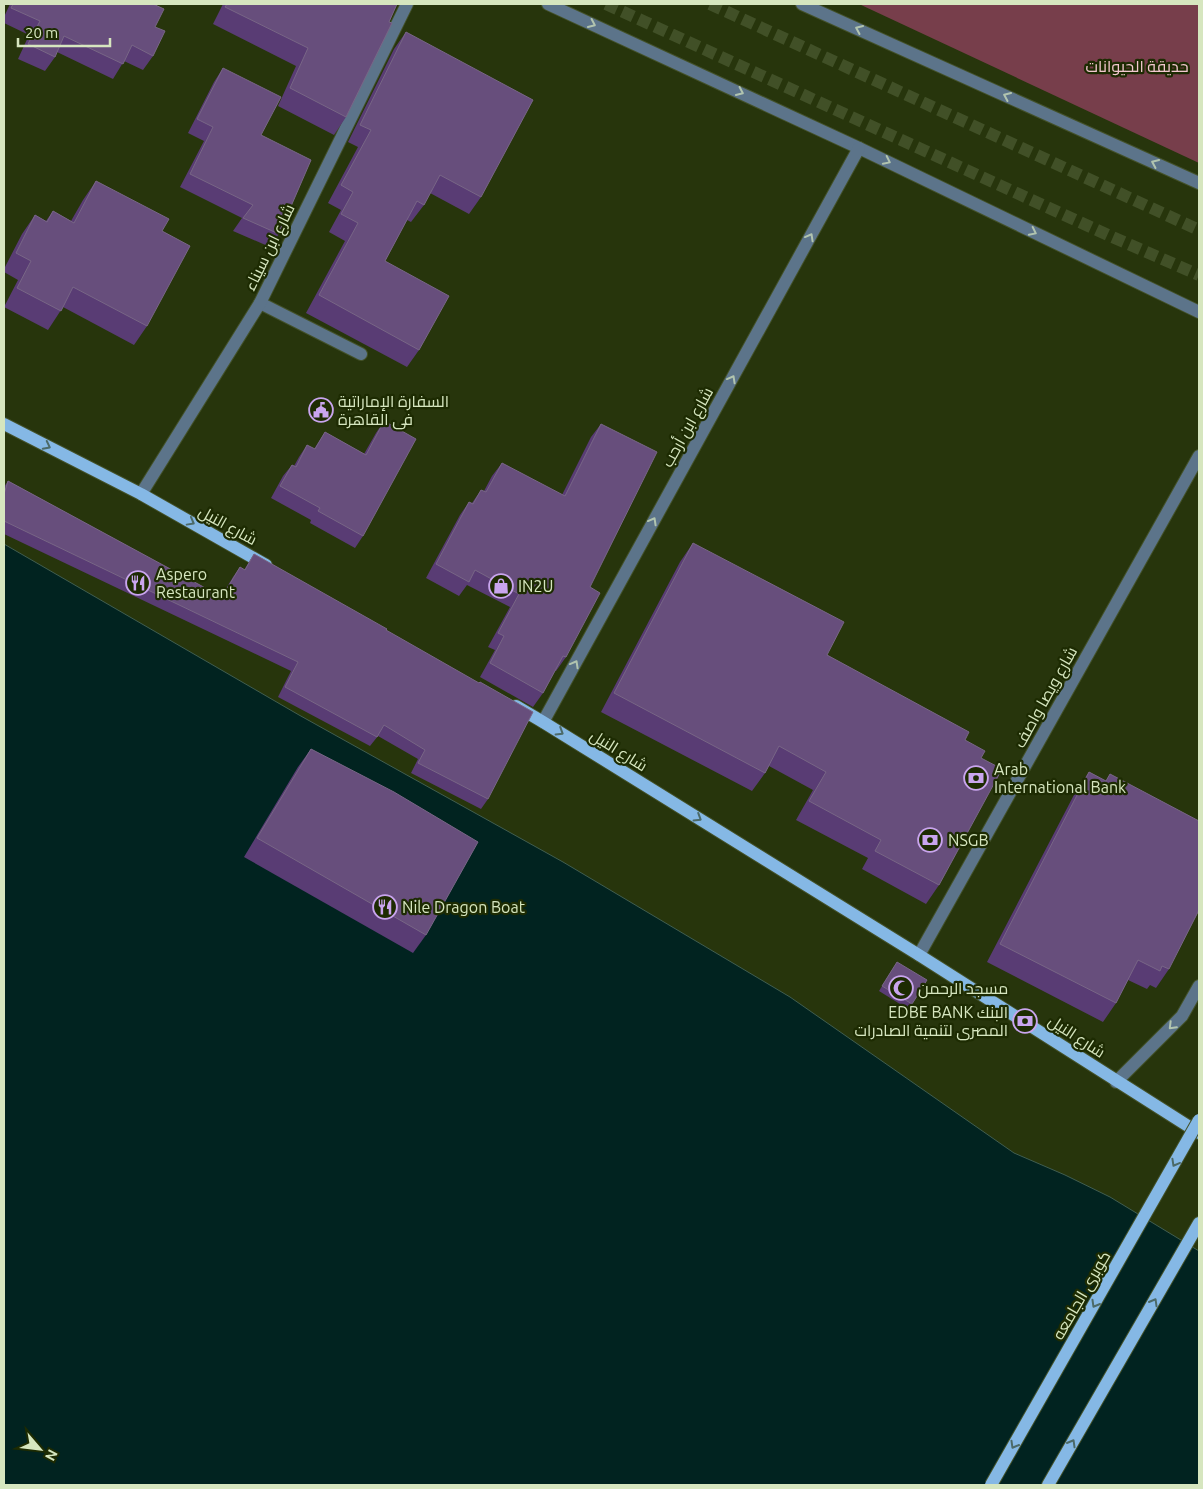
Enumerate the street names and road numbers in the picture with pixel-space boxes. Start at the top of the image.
street label: شارع ابن سيناء [240,201,300,295]
street label: شارع ابن أرحب [658,384,719,472]
street label: شارع النيل [194,502,260,551]
street label: شارع ويصا واصف [1010,643,1083,752]
street label: شارع النيل [586,725,651,777]
street label: شارع النيل [1044,1011,1109,1063]
street label: كوبرى الجامعه [1048,1248,1115,1343]

